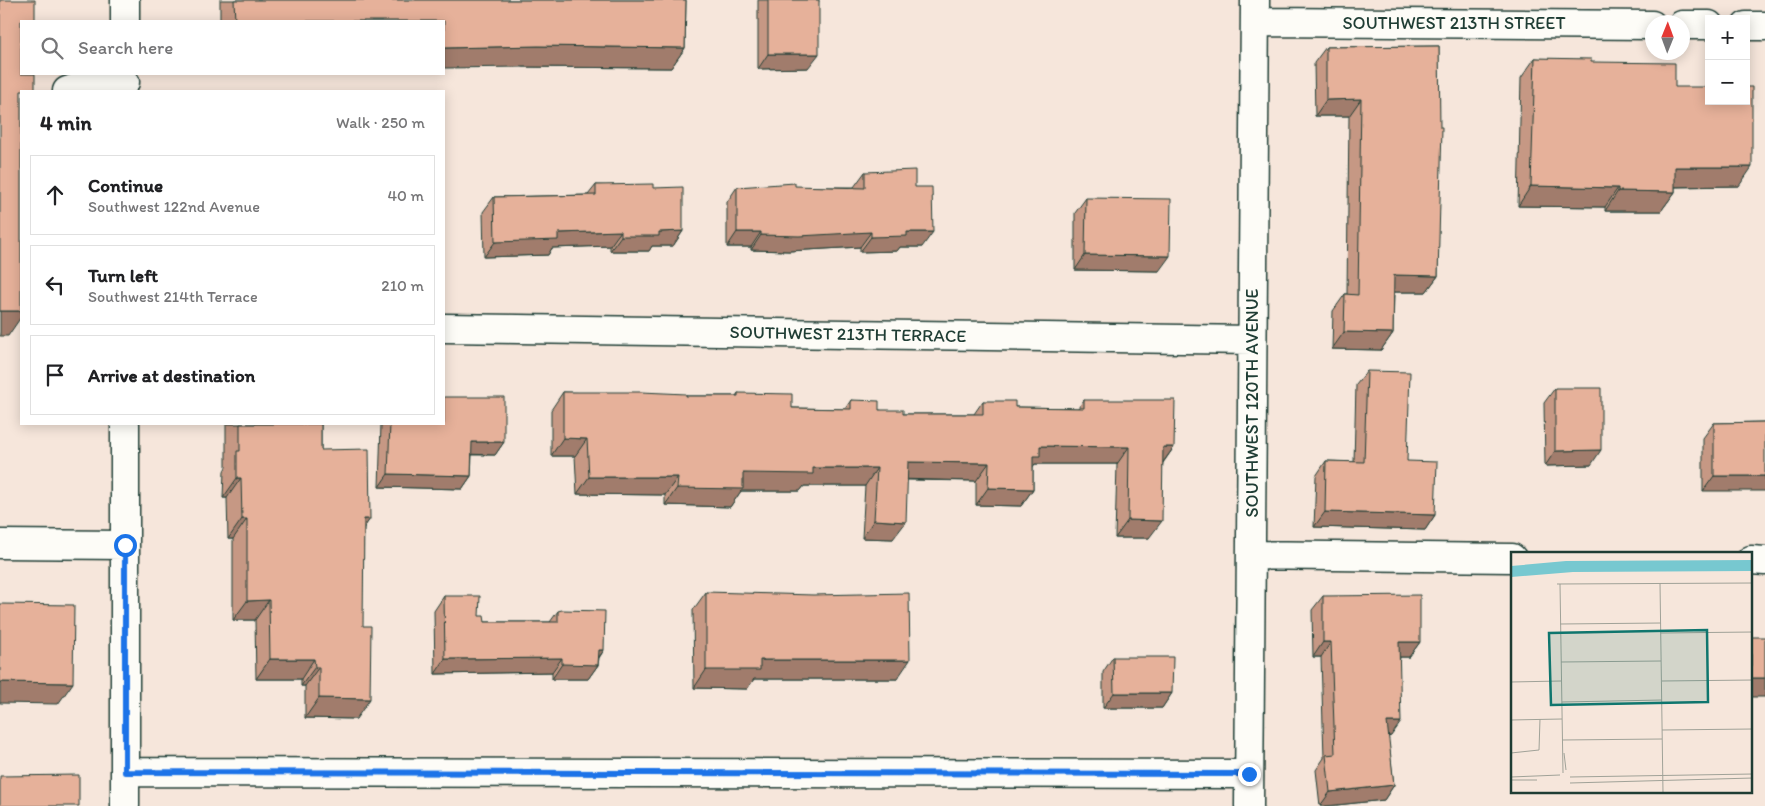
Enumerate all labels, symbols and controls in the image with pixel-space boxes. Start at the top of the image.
street label: SOUTHWEST 213TH STREET [1342,12,1566,34]
north arrow [1645,15,1690,60]
map controls [1705,15,1750,105]
button: + [1705,15,1750,60]
search box [20,20,445,75]
icon: search [38,34,66,62]
text: Search here [78,36,173,59]
button: − [1705,60,1750,105]
text: 4 min [40,110,92,135]
text: Walk · 250 m [336,113,425,132]
text: Continue [88,174,163,197]
icon: ahead [41,181,69,209]
text: 40 m [387,186,424,205]
text: Southwest 122nd Avenue [88,197,260,216]
text: Turn left [88,264,158,287]
icon: left [41,271,69,299]
text: 210 m [381,276,424,295]
text: Southwest 214th Terrace [88,287,258,306]
street label: SOUTHWEST 120TH AVENUE [1241,288,1263,518]
street label: SOUTHWEST 213TH TERRACE [729,321,967,347]
icon: arrive [41,361,69,389]
text: Arrive at destination [88,364,255,387]
route start [114,534,137,557]
inset map [1511,552,1752,794]
route end [1238,763,1261,786]

